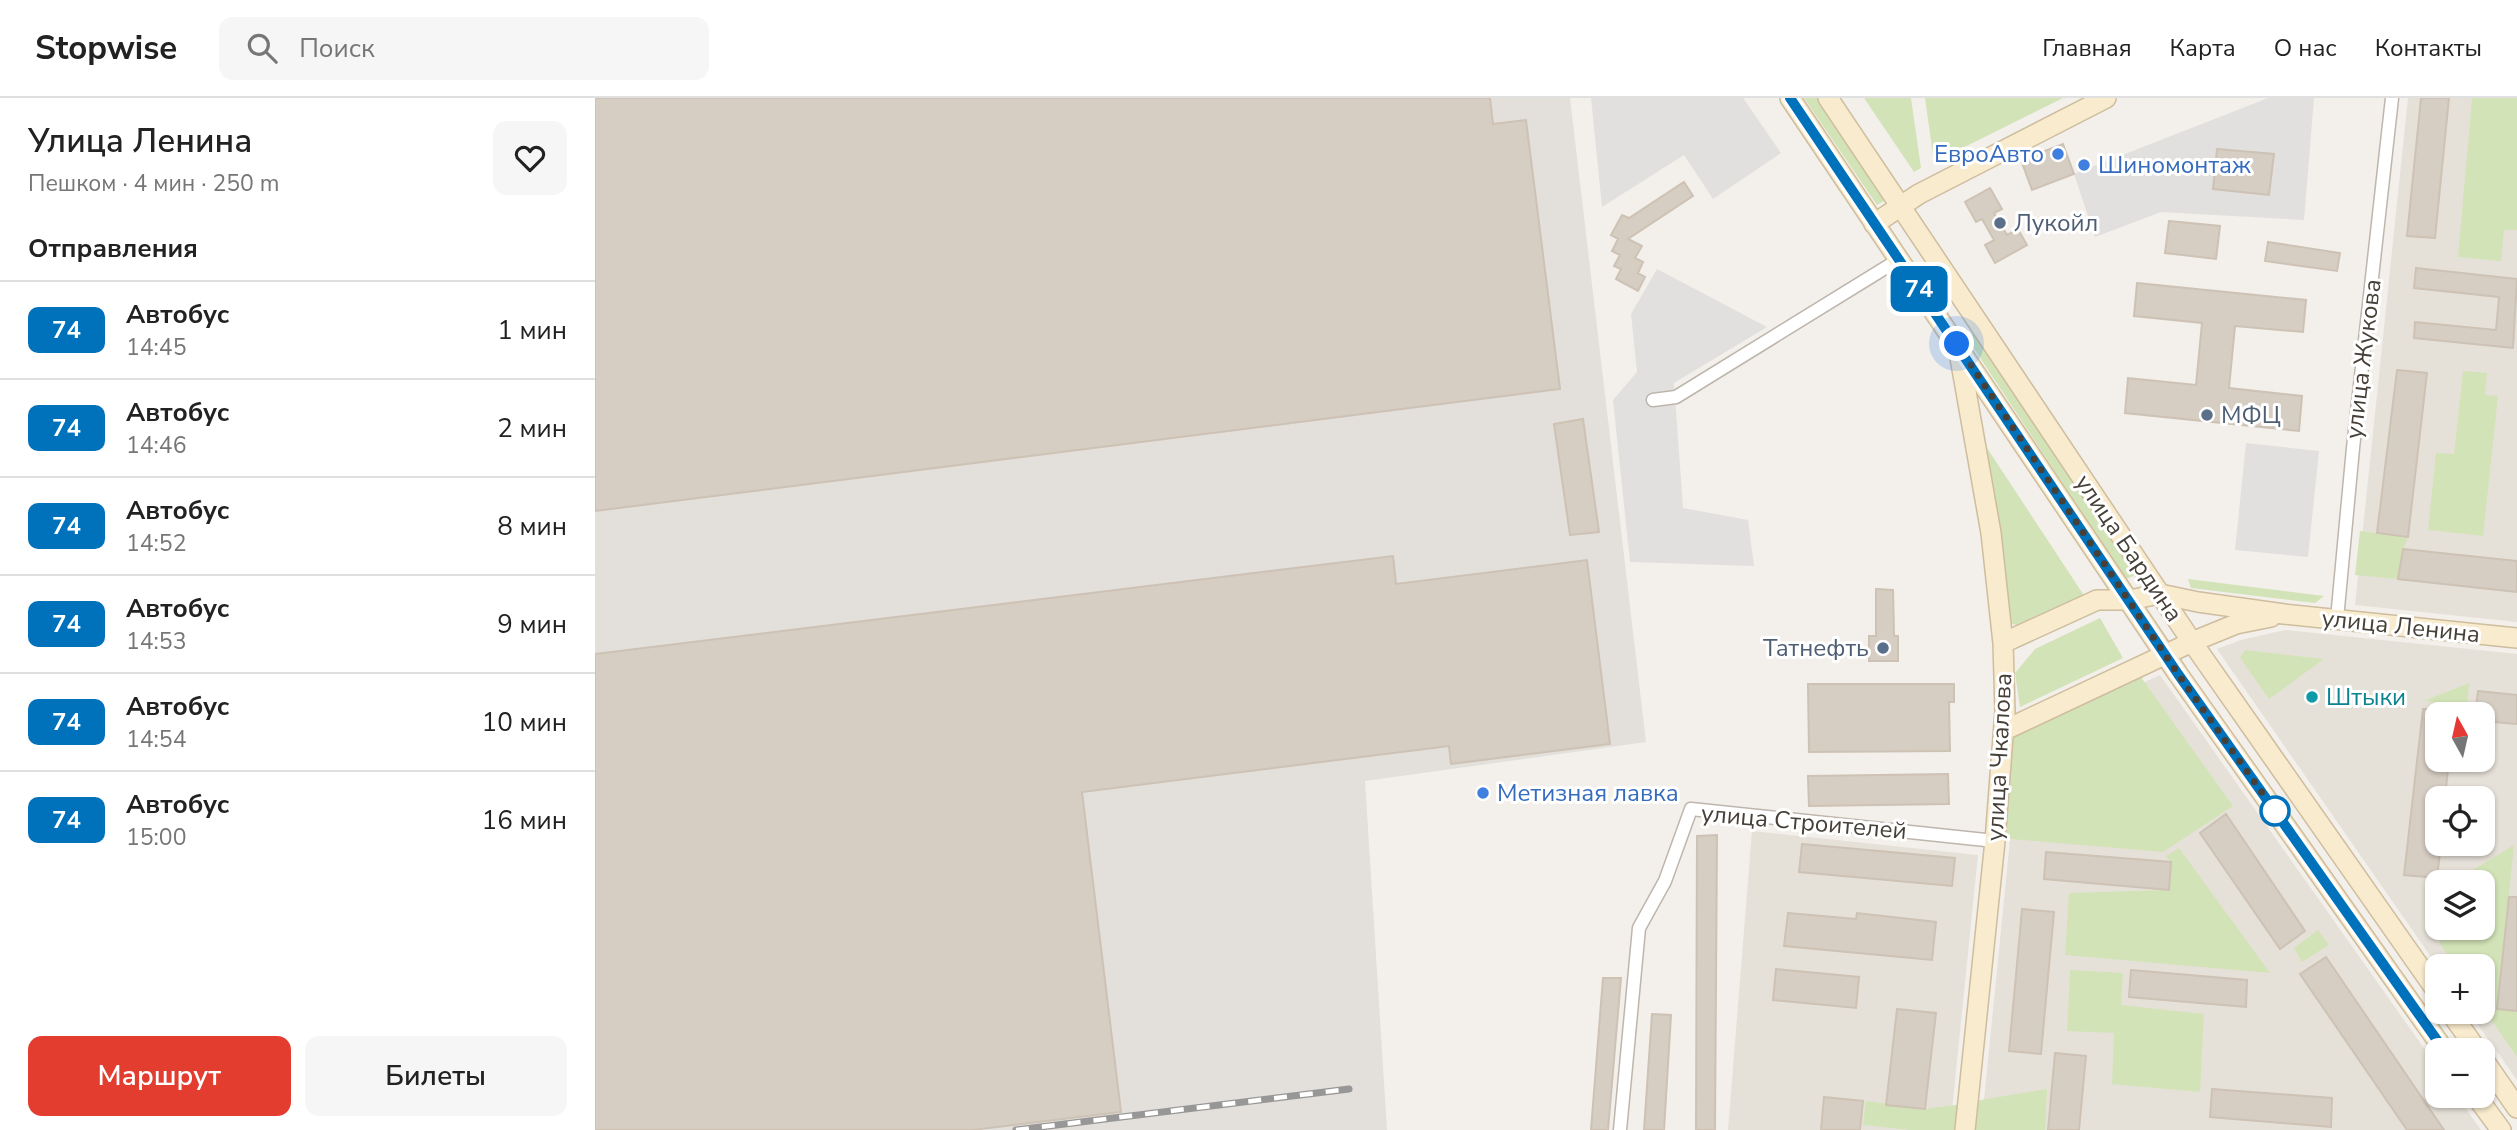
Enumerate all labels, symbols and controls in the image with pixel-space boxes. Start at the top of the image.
search box [219,17,709,80]
text: Stopwise [35,26,177,71]
icon: search [243,29,281,67]
text: Поиск [299,31,375,66]
text: Главная [2042,32,2132,64]
text: Карта [2170,32,2236,64]
text: О нас [2274,32,2337,64]
text: Контакты [2375,32,2482,64]
text: Улица Ленина [28,119,252,164]
button: heart [493,121,567,195]
place label: ЕвроАвто [1934,138,2044,170]
marker: ЕвроАвто [2050,146,2066,162]
place label: Шиномонтаж [2098,149,2251,181]
marker: Шиномонтаж [2076,157,2092,173]
text: Пешком · 4 мин · 250 m [28,168,279,199]
place label: Лукойл [2014,207,2098,239]
marker: Лукойл [1992,215,2008,231]
text: Отправления [28,231,198,266]
line badge: 74 [1887,266,1951,312]
text: 74 [1905,273,1933,305]
street label: улица Жукова [2337,277,2389,441]
text: Автобус [126,297,229,332]
text: 1 мин [497,313,567,348]
text: 74 [52,314,81,346]
your location [1939,326,1974,361]
text: 14:45 [126,332,186,363]
text: Автобус [126,395,229,430]
place label: МФЦ [2221,399,2281,431]
marker: МФЦ [2199,407,2215,423]
text: 2 мин [497,411,567,446]
text: 74 [52,412,81,444]
text: 14:46 [126,430,186,461]
street label: улица Бардина [2068,468,2190,628]
text: Автобус [126,493,229,528]
text: 8 мин [497,509,567,544]
text: 74 [52,510,81,542]
text: 14:52 [126,528,186,559]
text: Автобус [126,591,229,626]
street label: улица Ленина [2320,602,2482,650]
text: 9 мин [497,607,567,642]
text: 74 [52,608,81,640]
text: 14:53 [126,626,186,657]
place label: Татнефть [1763,632,1869,664]
marker: Татнефть [1875,640,1891,656]
street label: улица Чкалова [1979,672,2019,842]
place label: Штыки [2326,681,2406,713]
text: Автобус [126,689,229,724]
marker: Штыки [2304,689,2320,705]
north arrow [2425,702,2495,772]
map controls [2425,702,2495,1108]
text: 10 мин [482,705,567,740]
text: 74 [52,706,81,738]
text: 14:54 [126,724,186,755]
place label: Метизная лавка [1497,777,1679,809]
marker: Метизная лавка [1475,785,1491,801]
button: locate [2425,786,2495,856]
text: Автобус [126,787,229,822]
unlabelled marker [2260,796,2290,826]
street label: улица Строителей [1700,797,1908,847]
text: 16 мин [482,803,567,838]
text: 74 [52,804,81,836]
text: 15:00 [126,822,186,853]
button: layers [2425,870,2495,940]
button: + [2425,954,2495,1024]
button: Маршрут [28,1036,291,1116]
button: Билеты [305,1036,567,1116]
button: − [2425,1038,2495,1108]

